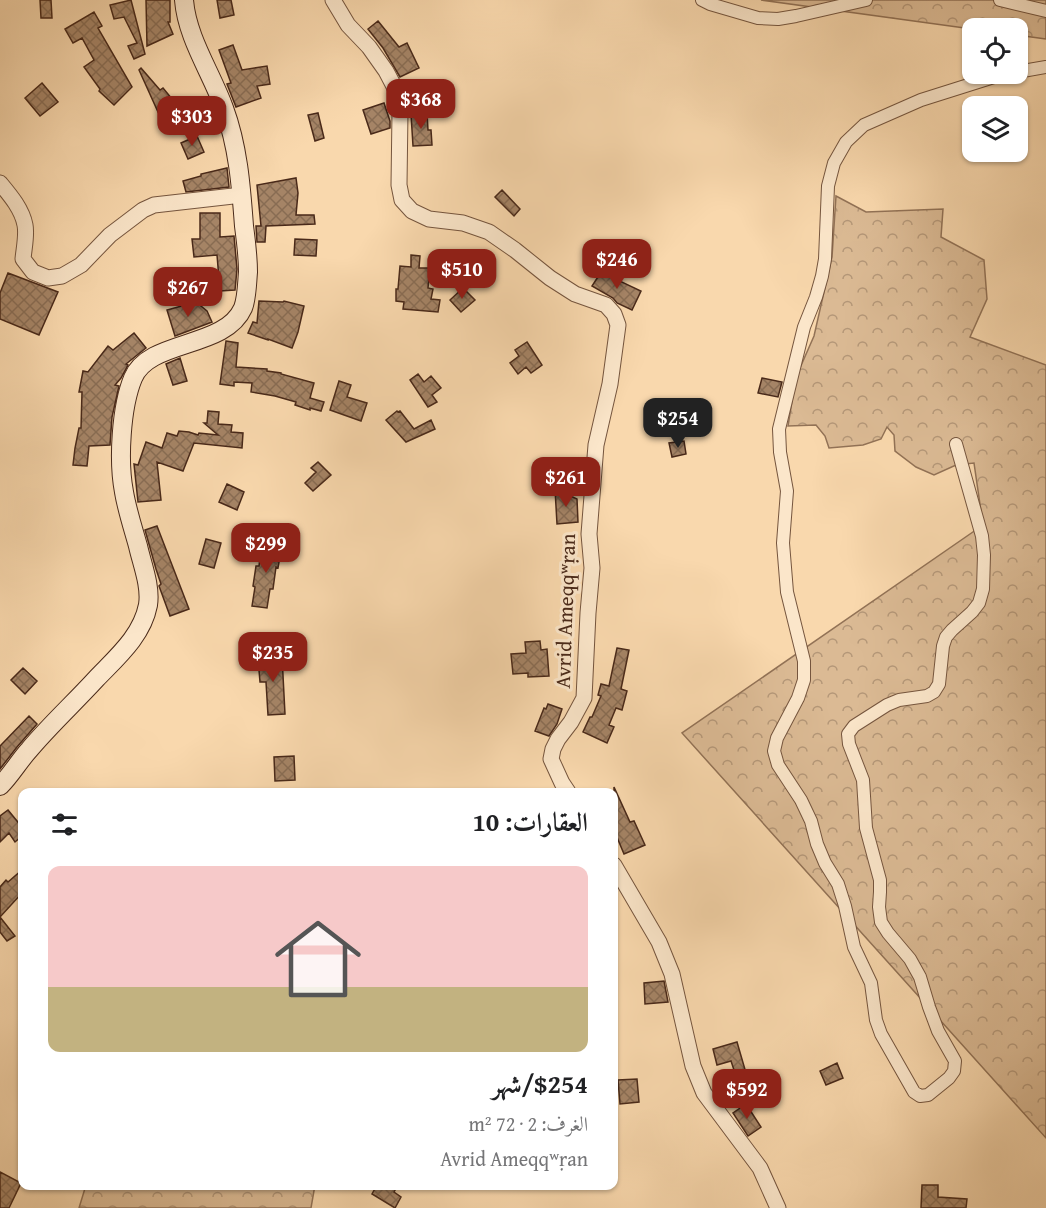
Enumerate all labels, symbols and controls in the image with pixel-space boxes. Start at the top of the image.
map controls [962,18,1028,162]
button: locate [962,18,1028,84]
pin: $368 [385,79,457,130]
text: $368 [400,84,442,113]
pin: $303 [156,96,228,147]
button: layers [962,96,1028,162]
text: $303 [171,101,213,130]
pin: $246 [581,239,653,290]
text: $246 [596,244,638,273]
pin: $510 [426,249,498,300]
text: $510 [441,254,483,283]
pin: $267 [152,267,224,318]
text: $267 [167,272,209,301]
pin: $254 [642,398,714,449]
text: $254 [657,403,699,432]
pin: $261 [530,457,602,508]
text: $261 [545,462,587,491]
pin: $299 [230,523,302,574]
text: $299 [245,528,287,557]
street label: Avrid Ameqqʷṛan [547,533,583,689]
pin: $235 [237,632,309,683]
text: $235 [252,637,294,666]
text: العقارات: 10 [472,802,588,841]
icon: filters [48,808,81,841]
icon: home [264,905,372,1013]
text: $254/شهر [492,1064,588,1103]
pin: $592 [711,1069,783,1120]
text: $592 [726,1074,768,1103]
text: الغرف: 2 · 72 m² [469,1109,588,1138]
text: Avrid Ameqqʷṛan [440,1144,588,1173]

